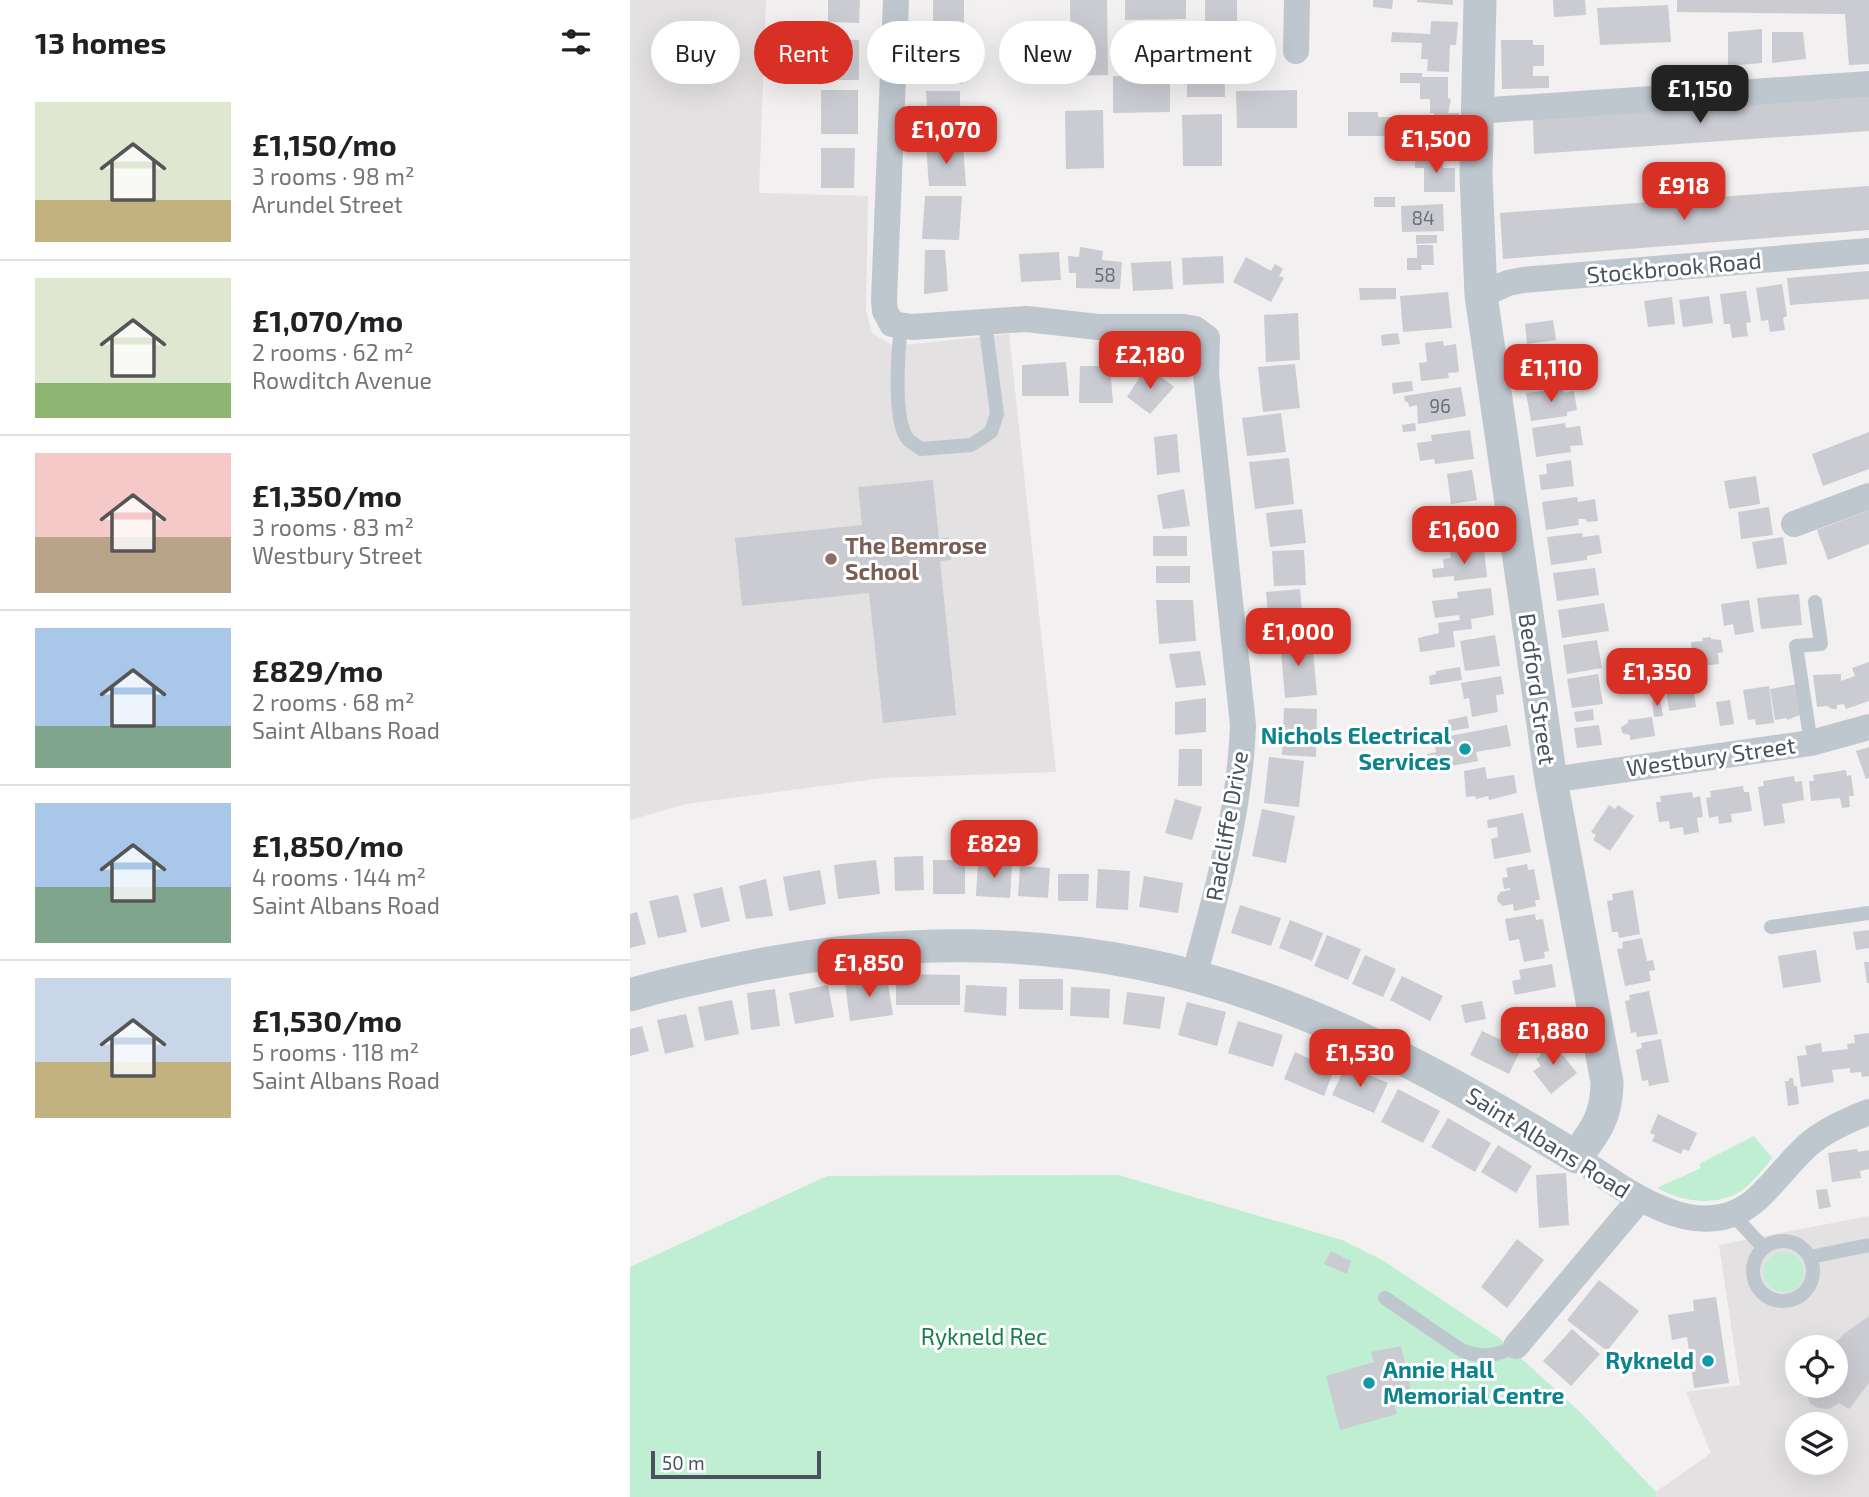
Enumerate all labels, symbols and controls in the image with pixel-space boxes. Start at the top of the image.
chip: Buy [651,21,740,84]
chip: Rent [754,21,853,84]
chip: Filters [867,21,985,84]
chip: New [999,21,1096,84]
chip: Apartment [1110,21,1276,84]
icon: filters [557,23,595,61]
text: 13 homes [35,24,166,60]
pin: £1,150 [1643,66,1757,125]
text: £1,150 [1667,74,1733,102]
pin: £1,070 [889,106,1003,166]
text: £1,070 [911,115,981,143]
pin: £1,500 [1379,116,1493,175]
text: £1,500 [1401,124,1471,152]
text: £1,150/mo [252,126,397,162]
icon: home [91,130,175,214]
text: 3 rooms · 98 m² [252,162,414,190]
pin: £918 [1643,162,1725,222]
text: £918 [1658,171,1710,199]
text: Arundel Street [252,190,403,218]
house number: 84 [1411,206,1435,229]
street label: Stockbrook Road [1585,245,1762,289]
house number: 58 [1094,263,1116,286]
text: £1,070/mo [252,302,403,338]
icon: home [91,306,175,390]
pin: £2,180 [1093,332,1207,391]
text: 2 rooms · 62 m² [252,338,414,366]
text: £2,180 [1115,340,1185,368]
pin: £1,110 [1494,344,1608,404]
text: £1,110 [1520,353,1582,381]
text: Rowditch Avenue [252,366,432,394]
house number: 96 [1429,394,1451,417]
text: £1,350/mo [252,477,402,513]
icon: home [91,481,175,565]
pin: £1,600 [1407,506,1521,566]
text: 3 rooms · 83 m² [252,513,414,541]
text: £1,600 [1428,515,1500,543]
place label: The Bemrose School [845,531,987,585]
text: Westbury Street [252,541,422,569]
marker: The Bemrose School [823,551,839,567]
pin: £1,000 [1241,608,1355,668]
street label: Bedford Street [1514,611,1563,767]
text: £1,000 [1262,617,1334,645]
pin: £1,350 [1600,648,1714,708]
text: £829/mo [252,652,383,688]
icon: home [91,656,175,740]
text: £1,350 [1622,657,1692,685]
text: 2 rooms · 68 m² [252,688,415,716]
text: Saint Albans Road [252,716,440,744]
place label: Nichols Electrical Services [1261,721,1451,775]
street label: Westbury Street [1625,730,1797,782]
marker: Nichols Electrical Services [1457,741,1473,757]
street label: Radcliffe Drive [1199,749,1253,903]
pin: £829 [953,820,1035,880]
text: £1,850/mo [252,827,404,863]
text: £829 [967,829,1021,857]
icon: home [91,831,175,915]
text: 4 rooms · 144 m² [252,863,426,891]
text: Saint Albans Road [252,891,440,919]
pin: £1,850 [812,940,926,999]
text: £1,850 [834,948,904,976]
text: £1,530/mo [252,1002,402,1038]
icon: home [91,1006,175,1090]
pin: £1,880 [1496,1007,1610,1067]
text: £1,880 [1517,1016,1589,1044]
pin: £1,530 [1303,1030,1417,1089]
text: 5 rooms · 118 m² [252,1038,419,1066]
text: £1,530 [1325,1038,1395,1066]
text: Saint Albans Road [252,1066,440,1094]
street label: Saint Albans Road [1461,1080,1636,1204]
park label: Rykneld Rec [921,1322,1047,1350]
map controls [1785,1335,1848,1475]
button: locate [1785,1335,1848,1398]
place label: Rykneld [1605,1346,1694,1374]
marker: Rykneld [1700,1353,1716,1369]
place label: Annie Hall Memorial Centre [1383,1355,1565,1409]
marker: Annie Hall Memorial Centre [1361,1375,1377,1391]
button: layers [1785,1412,1848,1475]
scale bar [651,1448,821,1480]
text: 50 m [662,1451,705,1474]

